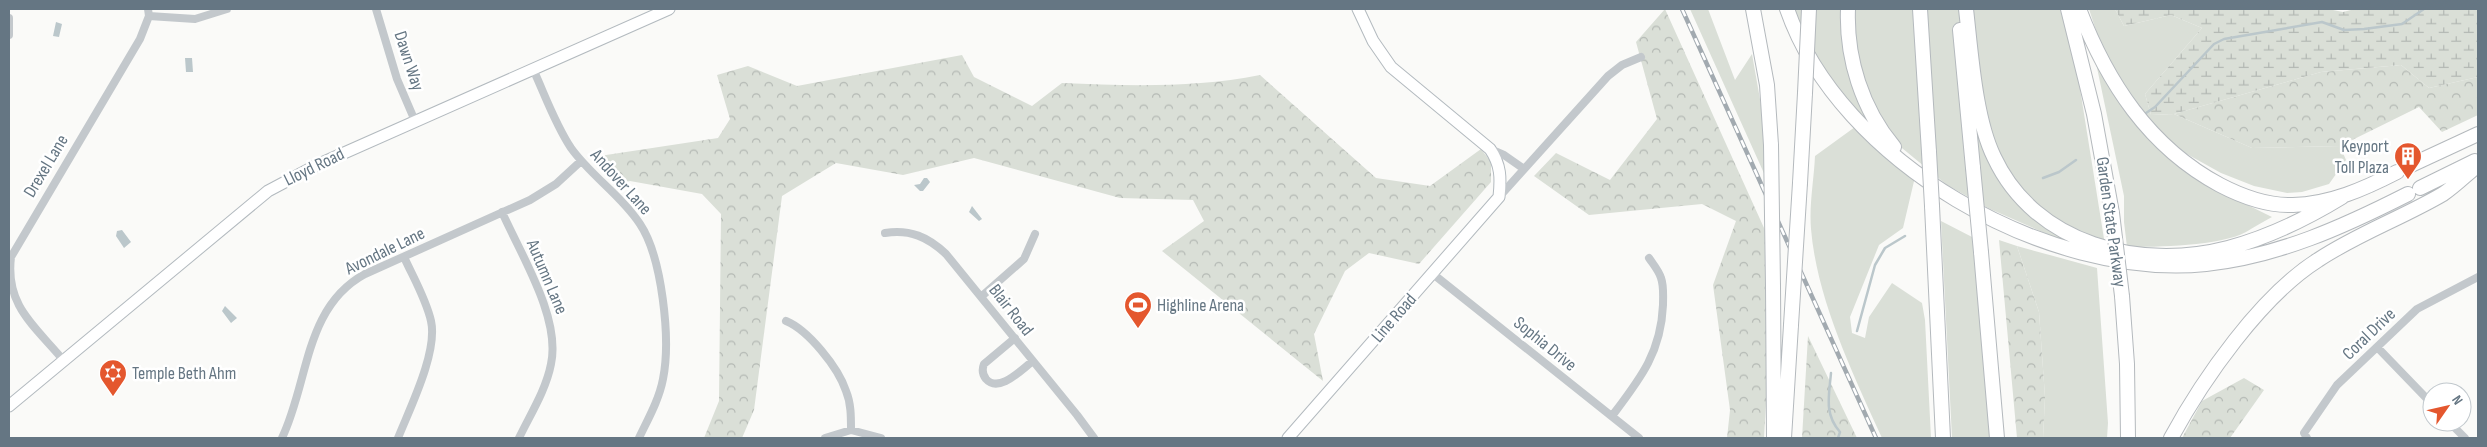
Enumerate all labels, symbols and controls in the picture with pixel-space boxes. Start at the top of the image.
street label: Dawn Way [390,29,428,93]
street label: Drexel Lane [19,131,73,201]
place label: Keyport Toll Plaza [2335,136,2390,178]
building icon: Keyport Toll Plaza [2393,141,2423,180]
street label: Lloyd Road [280,143,348,191]
street label: Andover Lane [585,144,656,219]
street label: Garden State Parkway [2091,155,2131,289]
street label: Avondale Lane [341,223,428,280]
street label: Autumn Lane [522,236,572,317]
street label: Blair Road [984,280,1038,340]
street label: Line Road [1367,289,1421,347]
sports icon: Highline Arena [1123,290,1153,329]
place label: Highline Arena [1157,295,1244,316]
street label: Coral Drive [2338,304,2400,364]
street label: Sophia Drive [1509,312,1581,376]
synagogue icon: Temple Beth Ahm [98,358,128,397]
place label: Temple Beth Ahm [132,363,236,384]
north arrow [2422,382,2472,432]
text: N [2448,392,2467,408]

